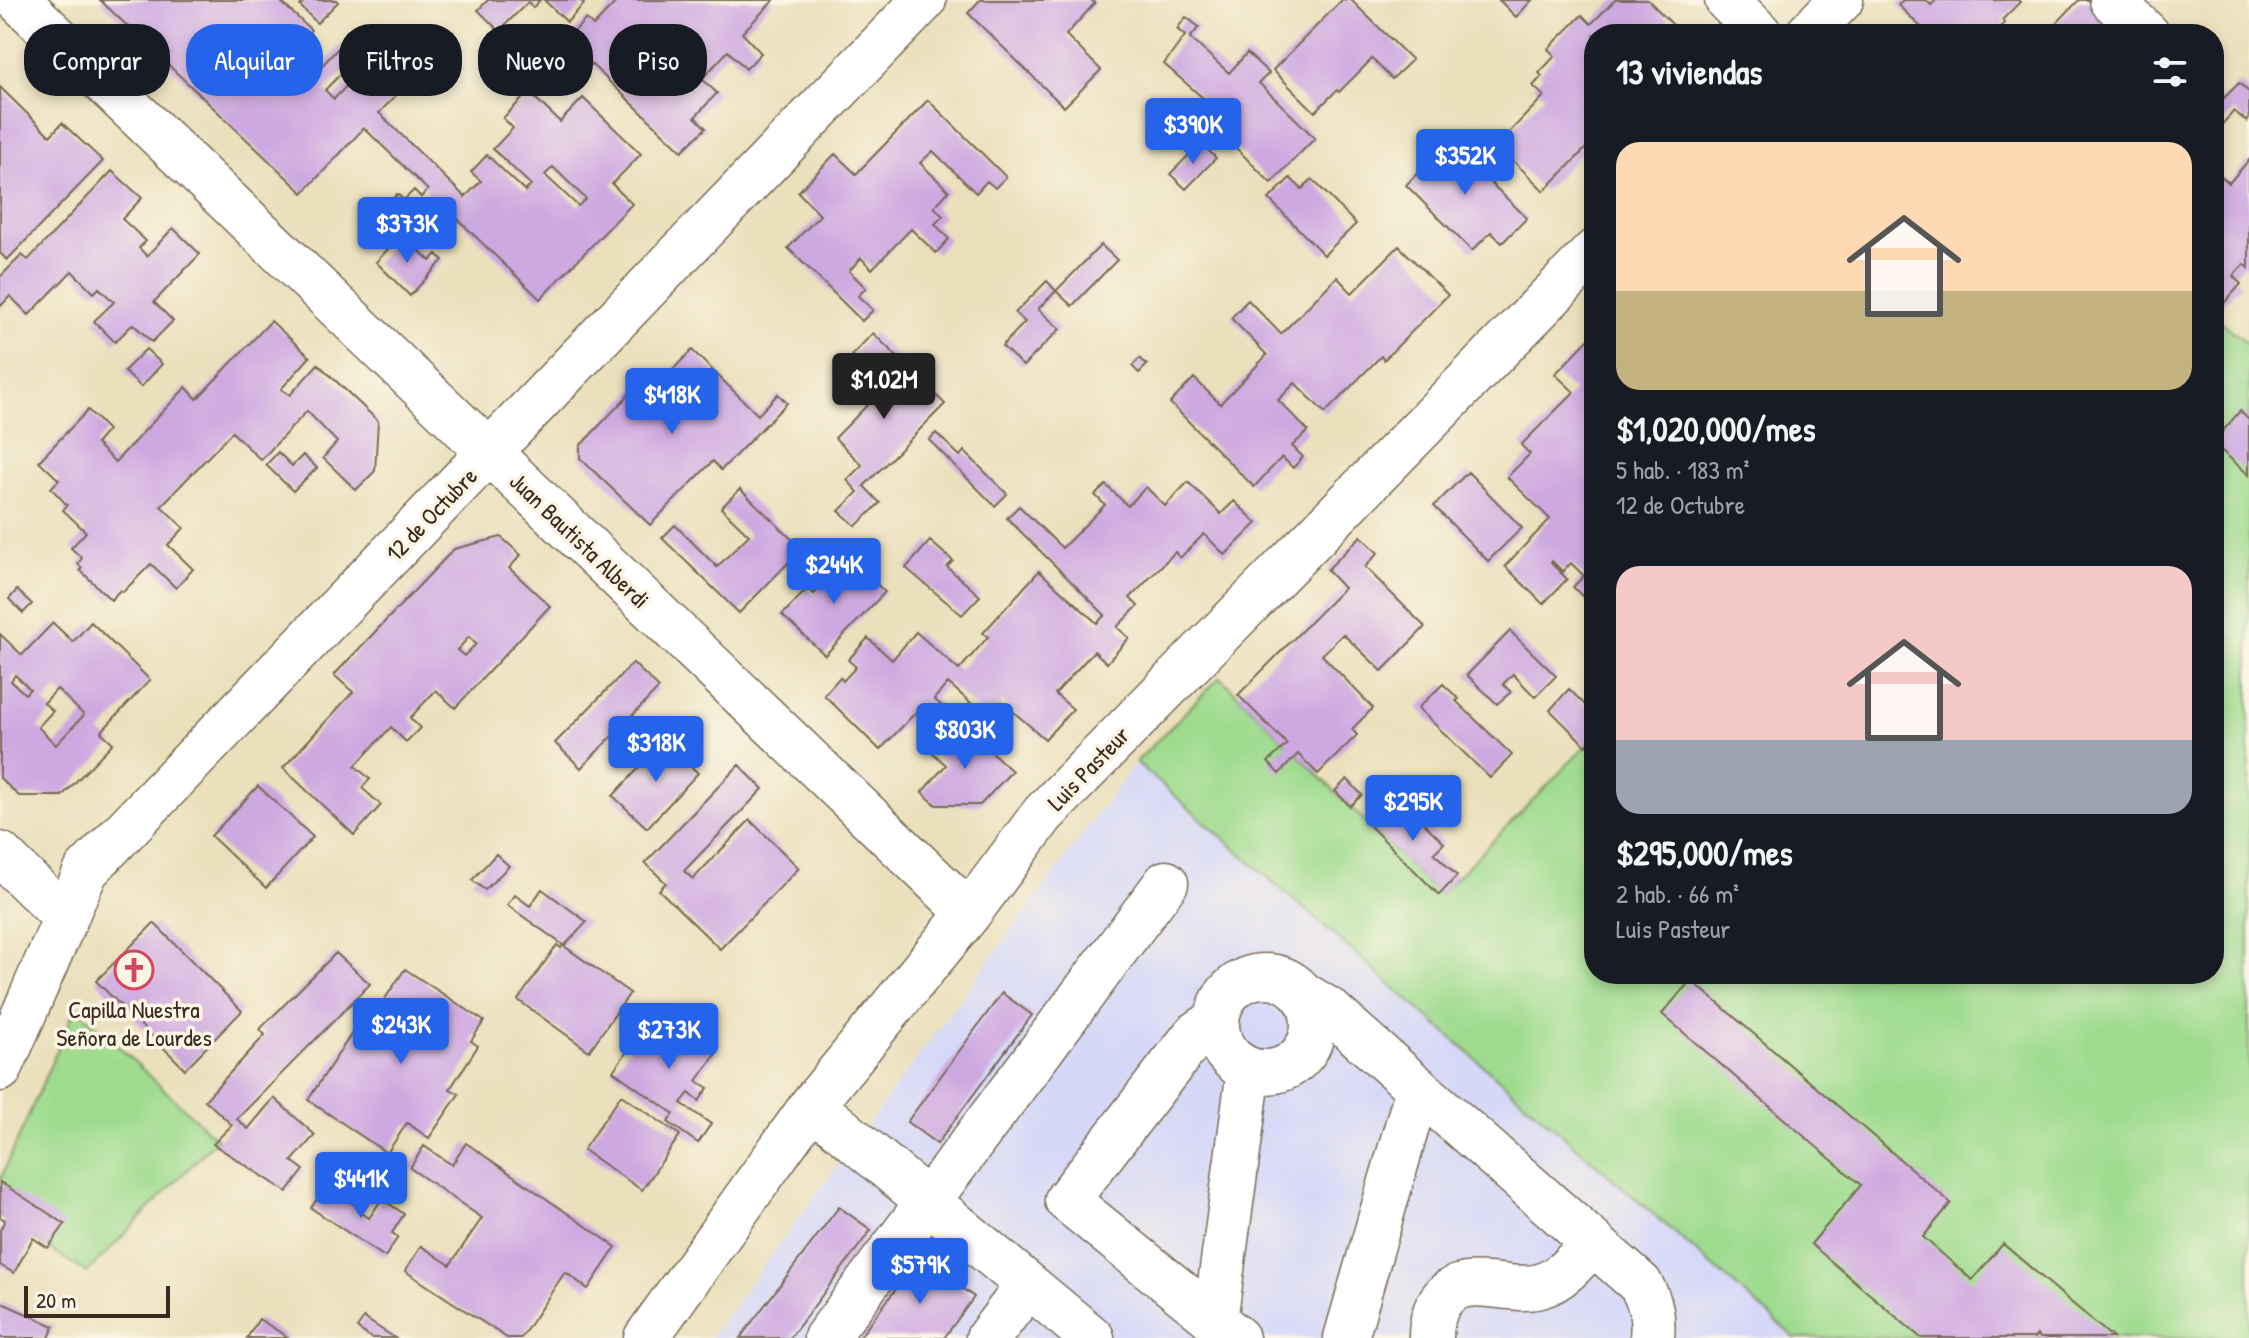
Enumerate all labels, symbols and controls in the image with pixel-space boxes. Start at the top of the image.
chip: Comprar [24,24,170,96]
chip: Alquilar [186,24,323,96]
chip: Filtros [339,24,462,96]
chip: Nuevo [478,24,593,96]
chip: Piso [609,24,707,96]
text: 13 viviendas [1616,49,1762,95]
icon: filters [2148,50,2192,94]
pin: $390K [1137,98,1249,166]
text: $390K [1163,106,1223,141]
pin: $352K [1409,129,1521,197]
text: $352K [1434,137,1496,172]
icon: home [1832,194,1976,338]
pin: $373K [351,197,463,265]
text: $373K [376,205,438,240]
pin: $1.02M [819,353,949,421]
text: $1.02M [850,361,918,396]
pin: $418K [616,368,728,436]
text: $418K [643,376,701,411]
text: $1,020,000/mes [1616,406,1816,452]
text: 5 hab. · 183 m² [1616,452,1750,487]
street label: 12 de Octubre [378,460,484,568]
street label: Juan Bautista Alberdi [503,465,657,615]
text: 12 de Octubre [1616,487,1745,522]
pin: $244K [778,538,890,606]
text: $244K [805,546,863,581]
icon: home [1832,618,1976,762]
pin: $803K [909,703,1021,771]
text: $803K [934,711,996,746]
pin: $318K [600,716,712,784]
street label: Luis Pasteur [1040,719,1136,817]
text: $318K [626,724,686,759]
pin: $295K [1357,775,1469,843]
text: $295K [1383,783,1443,818]
text: $295,000/mes [1616,830,1793,876]
text: 2 hab. · 66 m² [1616,876,1739,911]
text: Luis Pasteur [1616,911,1730,946]
church icon: Capilla Nuestra Señora de Lourdes [113,949,155,991]
place label: Capilla Nuestra Señora de Lourdes [56,993,212,1053]
pin: $243K [345,998,457,1066]
pin: $273K [613,1003,725,1071]
text: $243K [371,1006,431,1041]
text: $273K [637,1011,701,1046]
pin: $441K [305,1152,417,1220]
text: $441K [333,1160,389,1195]
pin: $579K [864,1238,976,1306]
text: $579K [890,1246,950,1281]
scale bar [24,1282,170,1318]
text: 20 m [36,1285,76,1315]

